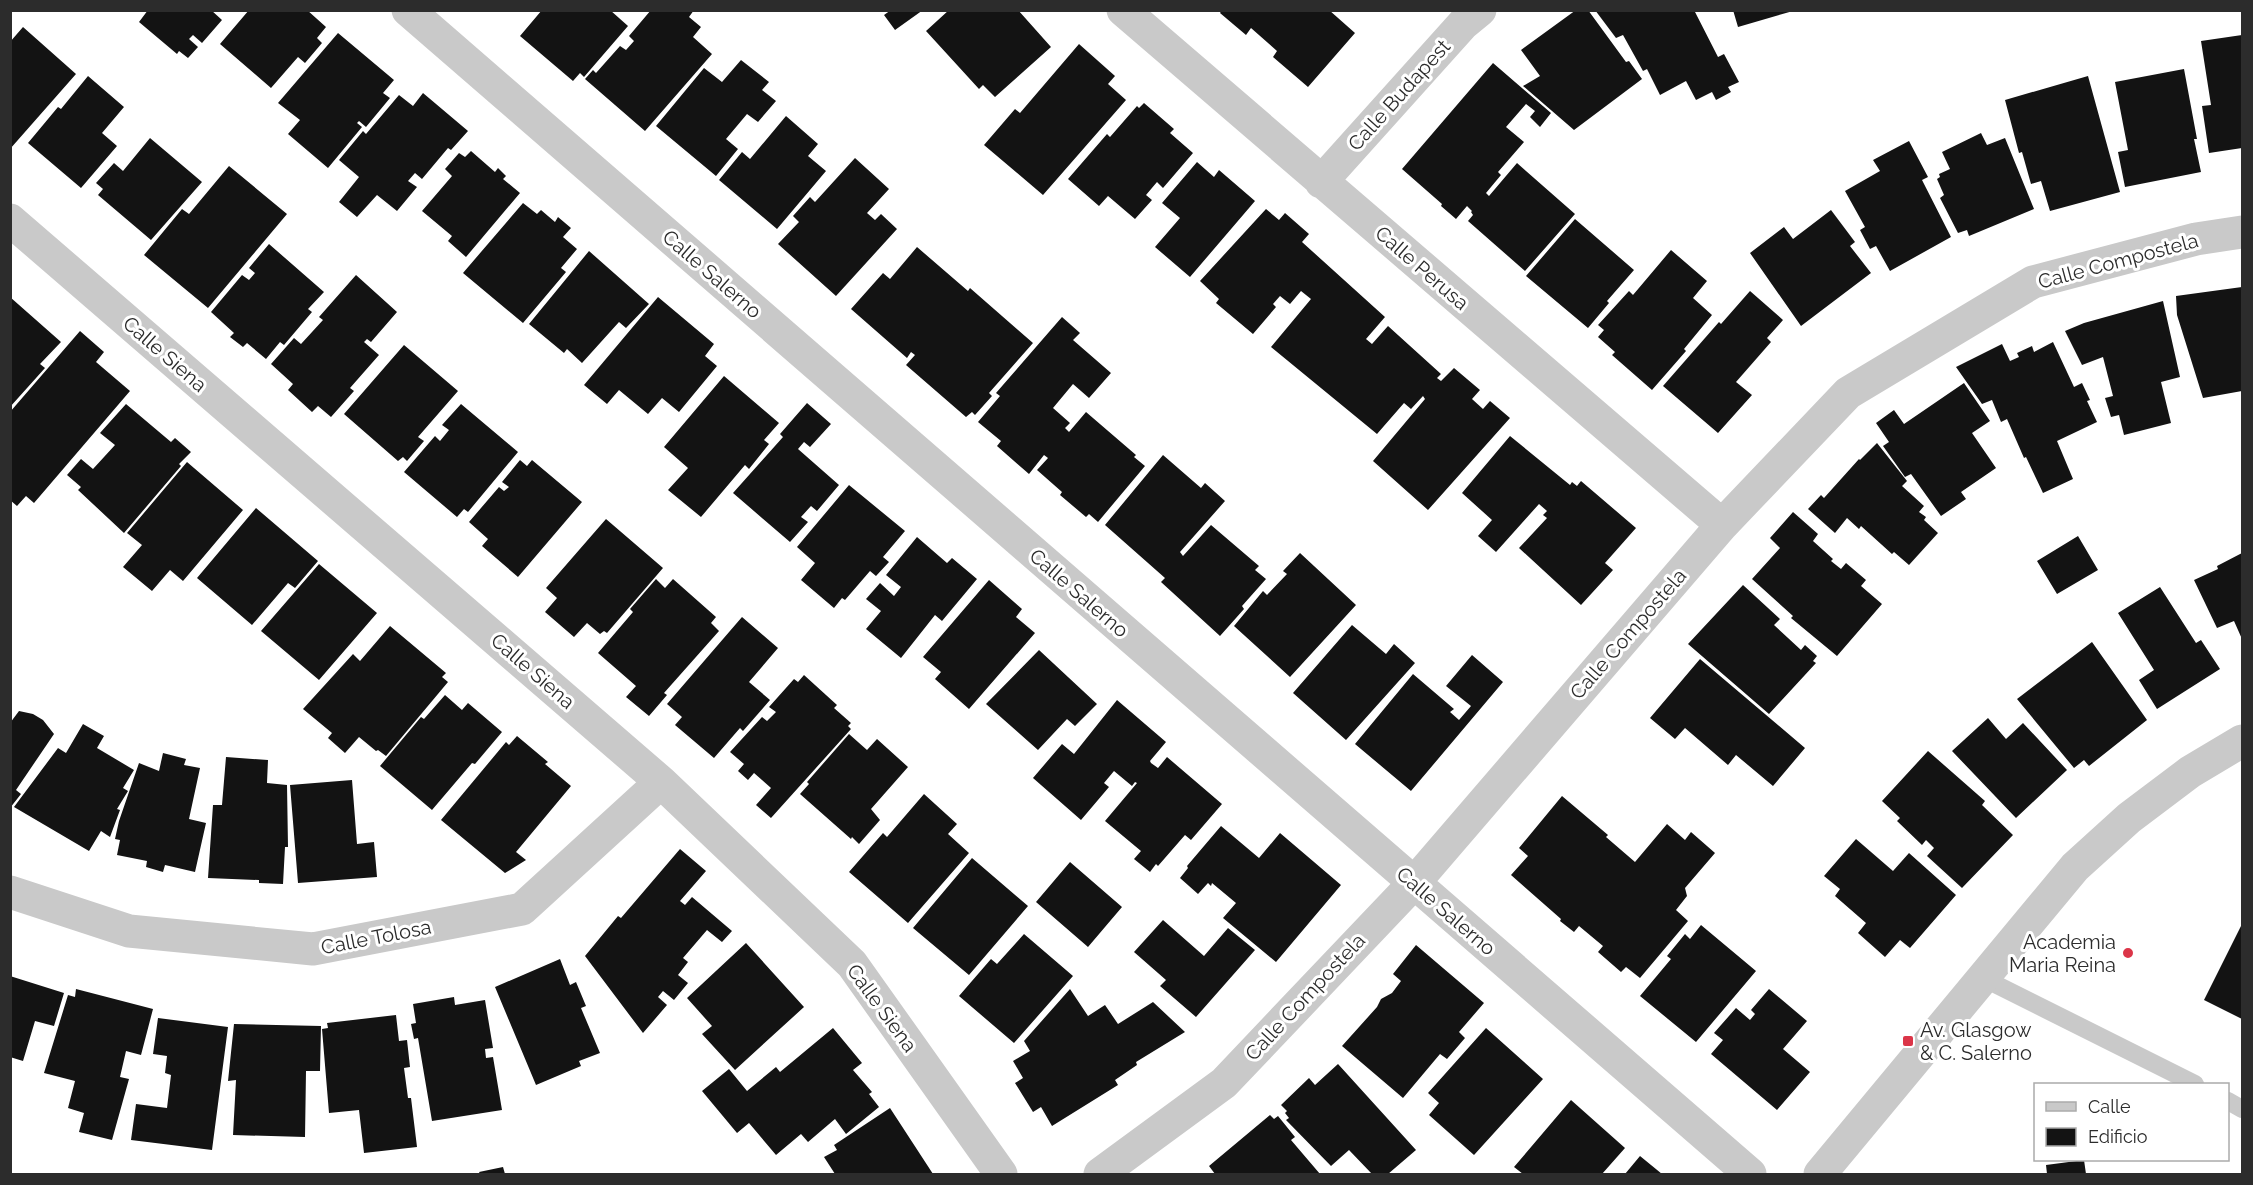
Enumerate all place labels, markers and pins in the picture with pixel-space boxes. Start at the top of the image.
place label: Academia Maria Reina [2009,930,2116,977]
marker: Academia Maria Reina [2121,946,2135,960]
place label: Av. Glasgow & C. Salerno [1920,1018,2032,1065]
marker: Av. Glasgow & C. Salerno [1901,1034,1915,1048]

